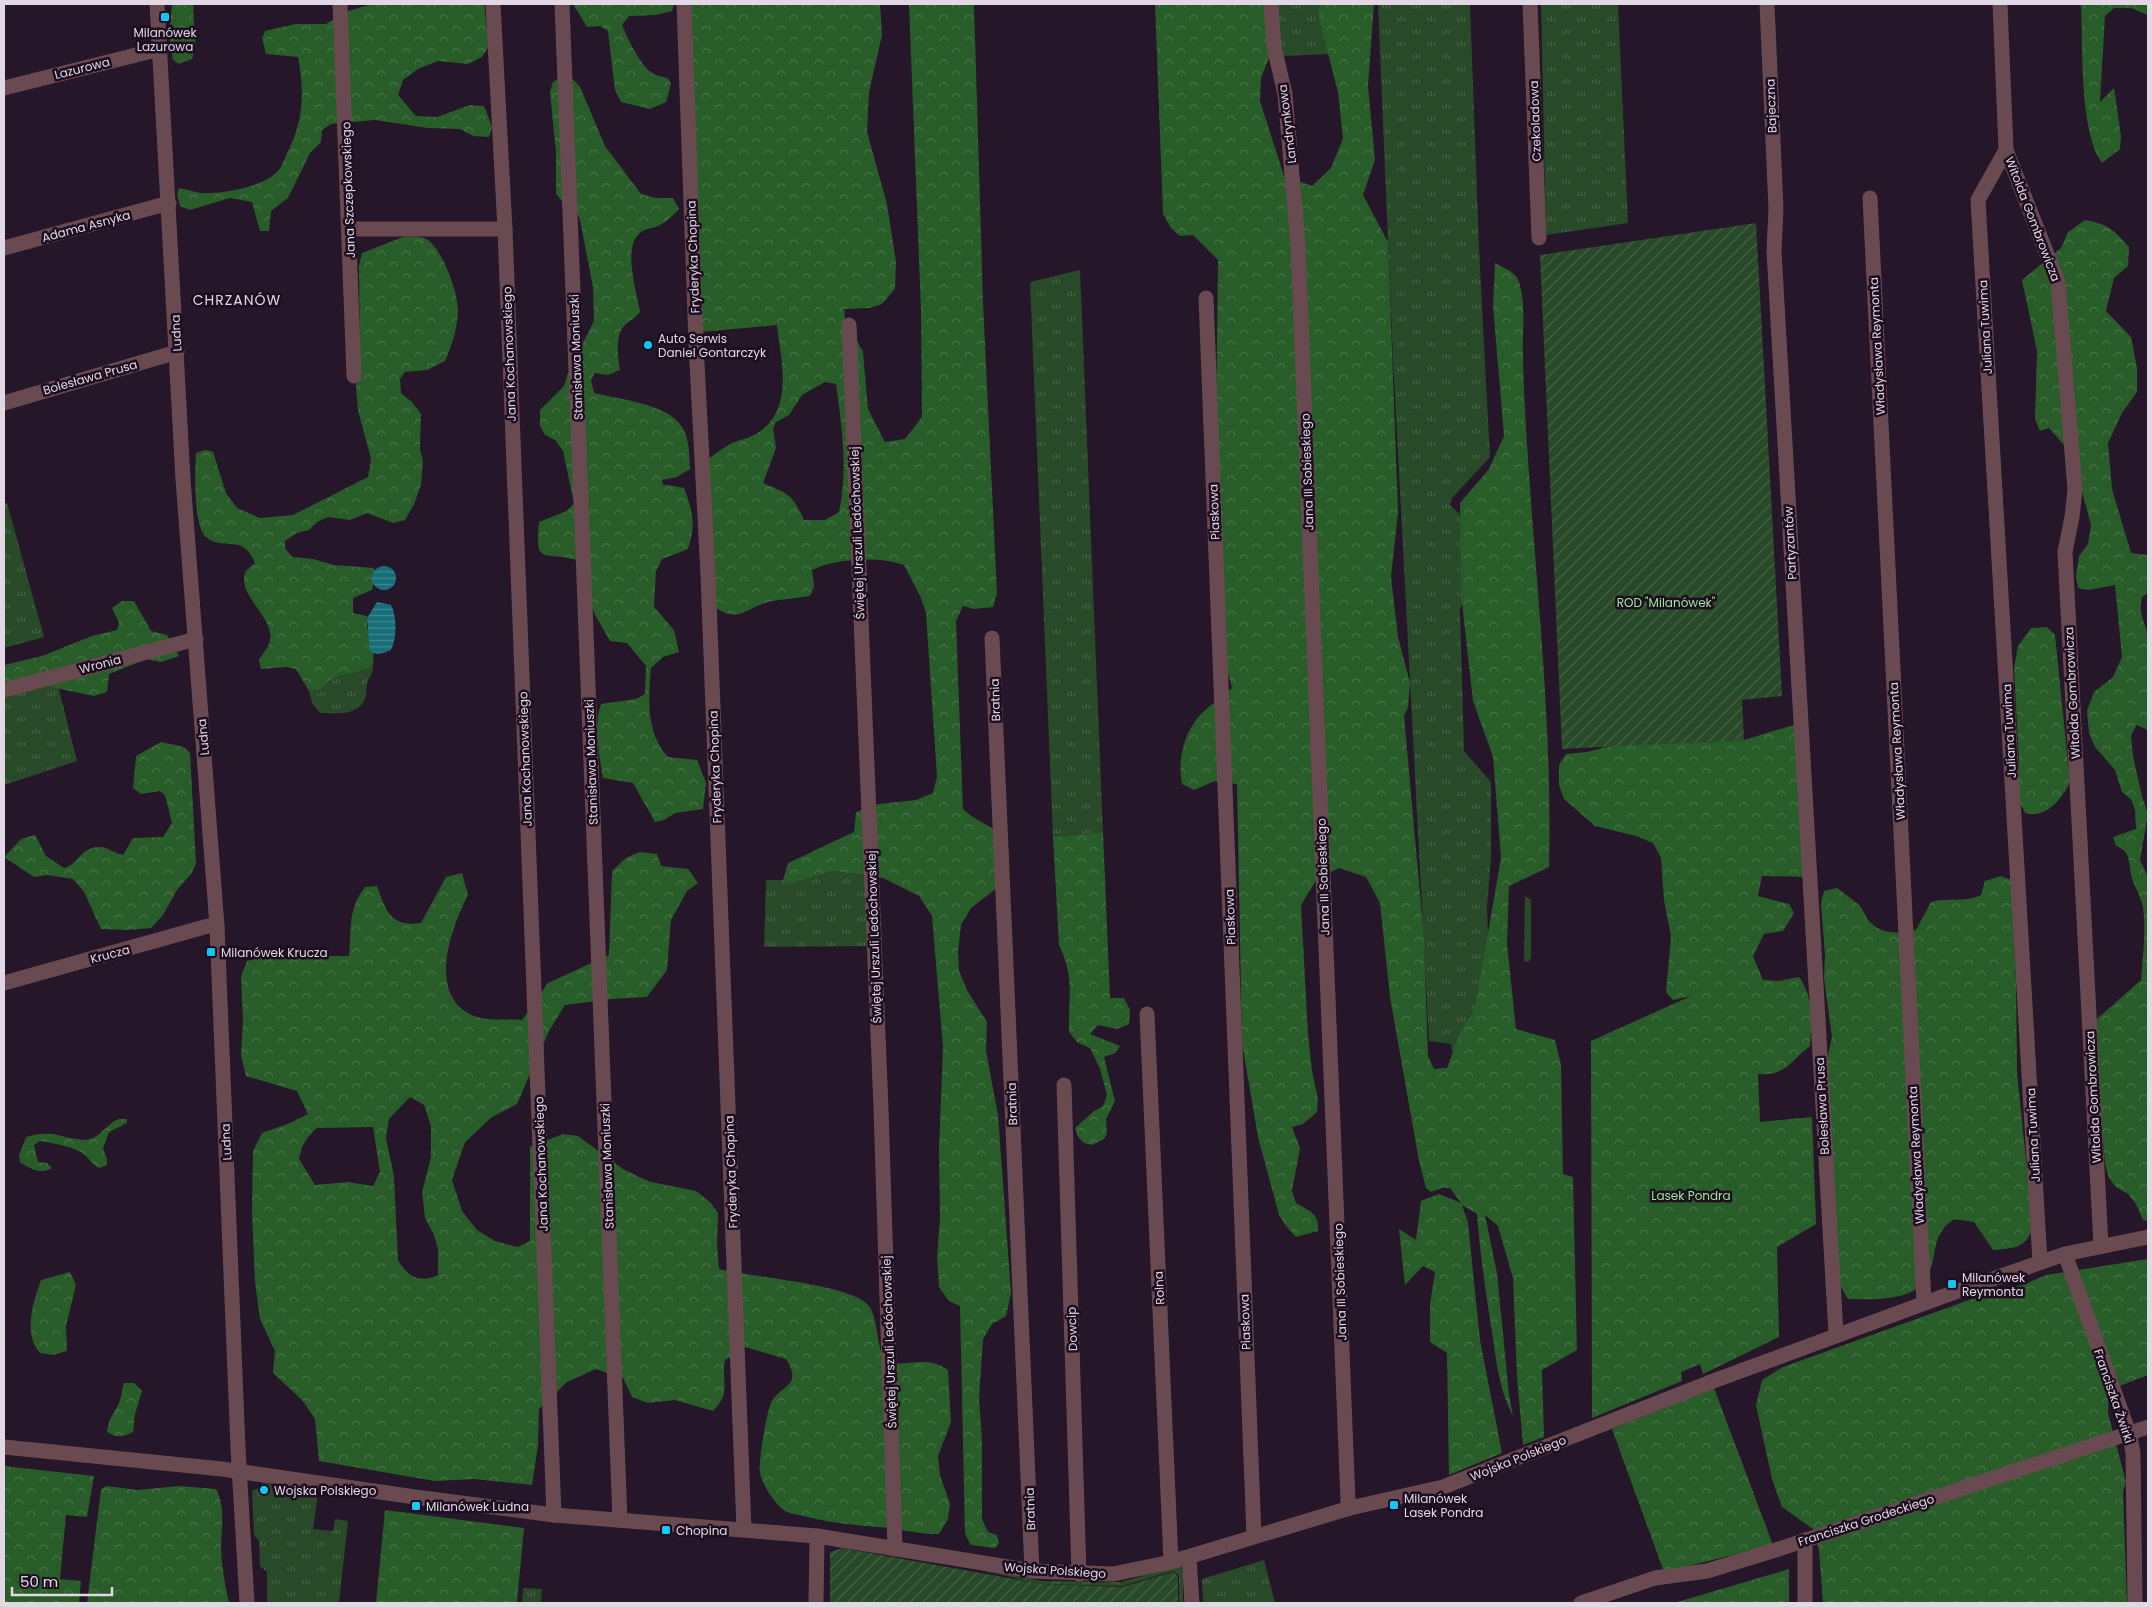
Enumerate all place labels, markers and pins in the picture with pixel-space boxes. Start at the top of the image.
marker: Milanówek Lazurowa [159,11,171,23]
place label: Milanówek Lazurowa [133,24,197,55]
place label: Auto Serwis Daniel Gontarczyk [658,330,767,361]
marker: Auto Serwis Daniel Gontarczyk [642,339,654,351]
place label: Milanówek Krucza [221,944,328,961]
marker: Milanówek Krucza [205,946,217,958]
place label: Milanówek Reymonta [1962,1269,2026,1300]
marker: Milanówek Reymonta [1946,1278,1958,1290]
place label: Wojska Polskiego [274,1482,377,1499]
marker: Wojska Polskiego [258,1484,270,1496]
place label: Milanówek Lasek Pondra [1404,1490,1483,1521]
place label: Milanówek Ludna [426,1498,529,1515]
marker: Milanówek Lasek Pondra [1388,1499,1400,1511]
marker: Milanówek Ludna [410,1500,422,1512]
place label: Chopina [676,1522,727,1539]
marker: Chopina [660,1524,672,1536]

